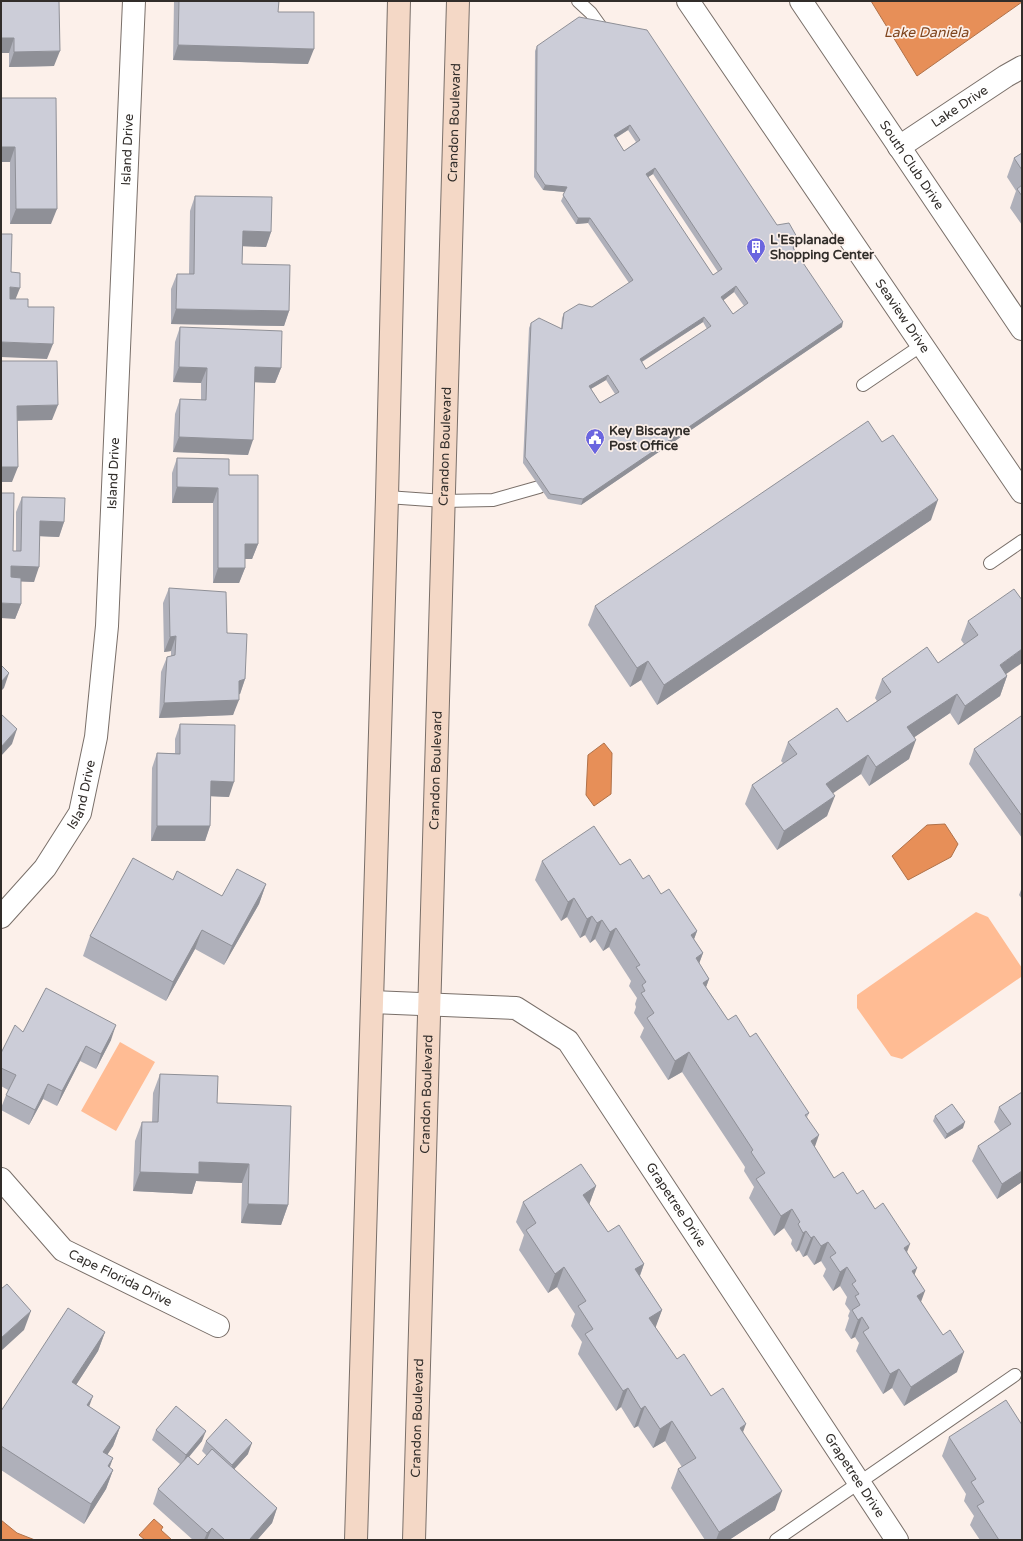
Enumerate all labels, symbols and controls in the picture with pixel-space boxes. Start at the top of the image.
water label: Lake Daniela [884,24,969,41]
street label: Crandon Boulevard [445,63,464,182]
street label: Lake Drive [928,82,991,131]
street label: Island Drive [118,113,137,186]
street label: South Club Drive [876,118,947,213]
place label: L'Esplanade Shopping Center [770,232,875,263]
building icon: L'Esplanade Shopping Center [745,236,767,264]
street label: Seaview Drive [872,276,933,356]
street label: Crandon Boulevard [436,387,455,506]
place label: Key Biscayne Post Office [609,423,691,454]
public building icon: Key Biscayne Post Office [584,427,606,455]
street label: Island Drive [104,437,123,510]
street label: Crandon Boulevard [426,711,446,830]
street label: Island Drive [64,759,99,833]
street label: Crandon Boulevard [417,1034,436,1154]
street label: Grapetree Drive [642,1160,710,1250]
street label: Cape Florida Drive [66,1246,175,1310]
street label: Crandon Boulevard [408,1358,427,1478]
street label: Grapetree Drive [821,1430,888,1521]

